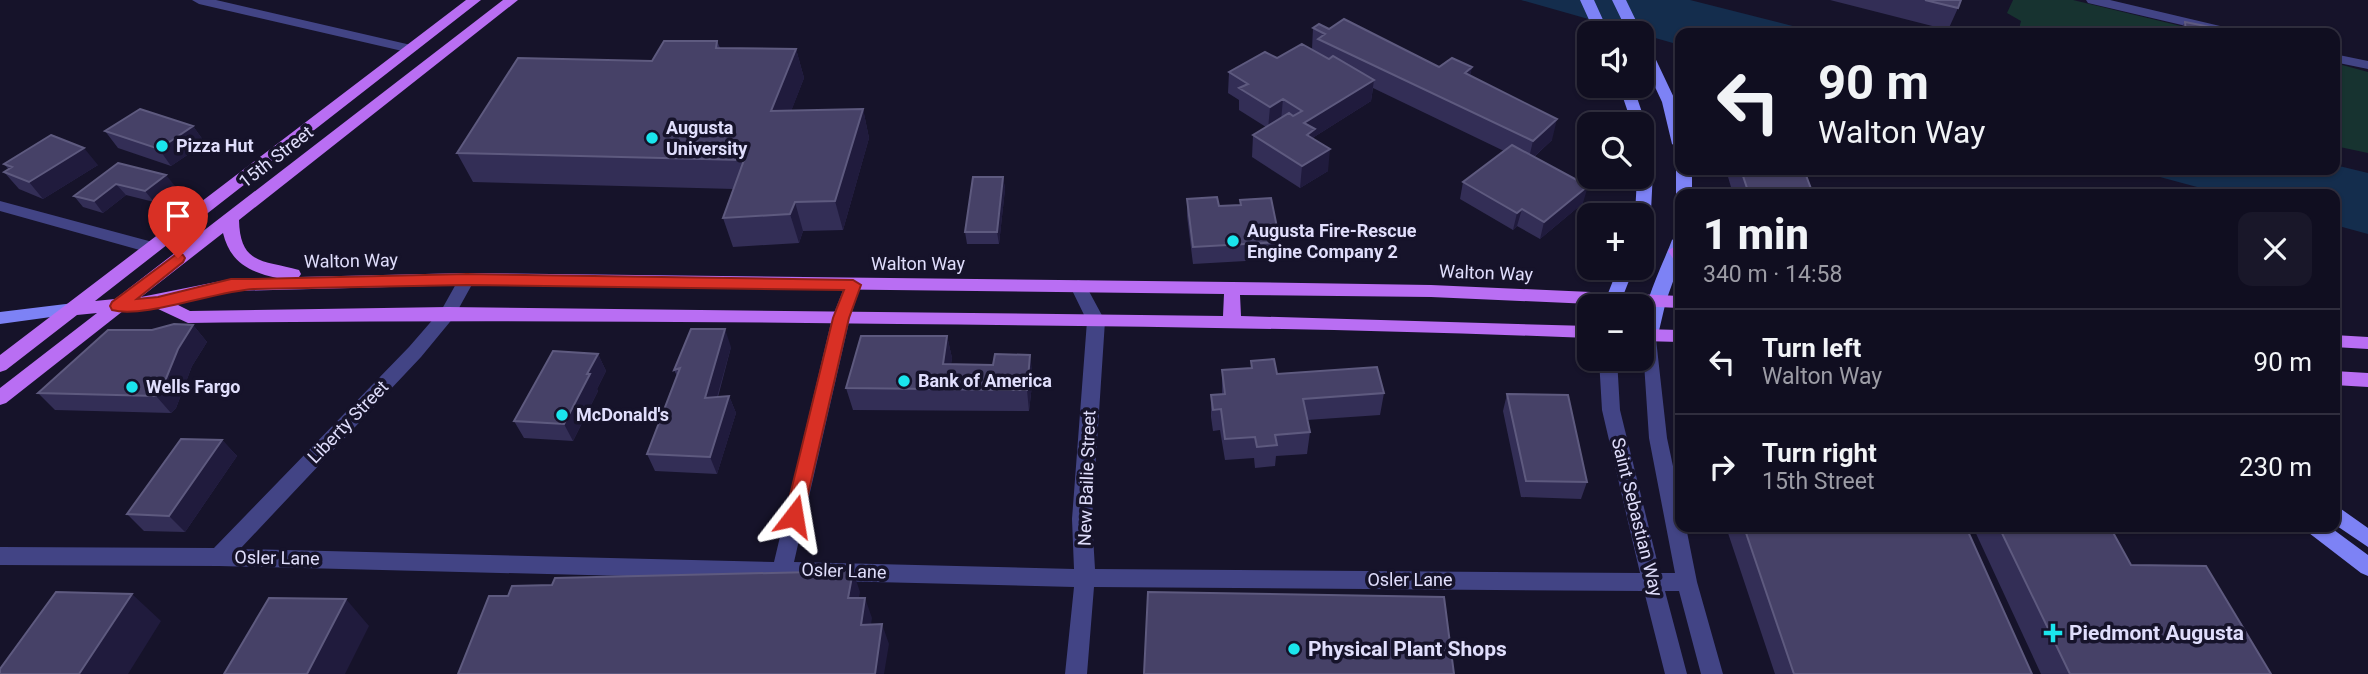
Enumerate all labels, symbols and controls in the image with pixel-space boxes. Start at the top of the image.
map controls [1577,21,1654,371]
button: sound [1577,21,1654,98]
text: 90 m [1818,54,1929,111]
icon: left [1703,56,1794,147]
button: search [1577,112,1654,189]
text: Walton Way [1818,113,1985,151]
place label: Augusta University [666,117,748,159]
street label: 15th Street [235,121,317,192]
marker: Augusta University [644,130,660,146]
place label: Pizza Hut [176,135,254,156]
marker: Pizza Hut [154,138,170,154]
pin [148,186,208,258]
icon: arrive [159,197,197,235]
button: + [1577,203,1654,280]
text: 1 min [1703,210,1809,259]
button: close [2238,212,2312,286]
place label: Augusta Fire-Rescue Engine Company 2 [1247,220,1417,262]
marker: Augusta Fire-Rescue Engine Company 2 [1225,233,1241,249]
street label: Walton Way [304,249,399,272]
street label: Walton Way [871,253,966,274]
street label: Walton Way [1439,260,1534,285]
text: 340 m · 14:58 [1703,261,1842,288]
button: − [1577,294,1654,371]
text: Turn left [1762,333,1861,363]
icon: left [1703,343,1741,381]
text: 90 m [2254,347,2312,377]
text: Walton Way [1762,363,1882,390]
place label: Bank of America [918,370,1052,391]
marker: Bank of America [896,373,912,389]
place label: Wells Fargo [146,376,241,397]
street label: Liberty Street [303,376,392,467]
marker: Wells Fargo [124,379,140,395]
place label: McDonald's [576,404,669,425]
marker: McDonald's [554,407,570,423]
street label: New Bailie Street [1074,410,1099,546]
street label: Saint Sebastian Way [1608,435,1667,599]
text: Turn right [1762,438,1877,468]
icon: right [1703,448,1741,486]
text: 230 m [2239,452,2312,482]
text: 15th Street [1762,468,1874,495]
position arrow [757,479,831,553]
street label: Osler Lane [234,546,320,569]
street label: Osler Lane [801,559,887,582]
street label: Osler Lane [1367,569,1453,590]
place label: Piedmont Augusta [2069,621,2244,645]
marker: Piedmont Augusta [2043,623,2063,643]
place label: Physical Plant Shops [1308,637,1507,661]
marker: Physical Plant Shops [1286,641,1302,657]

